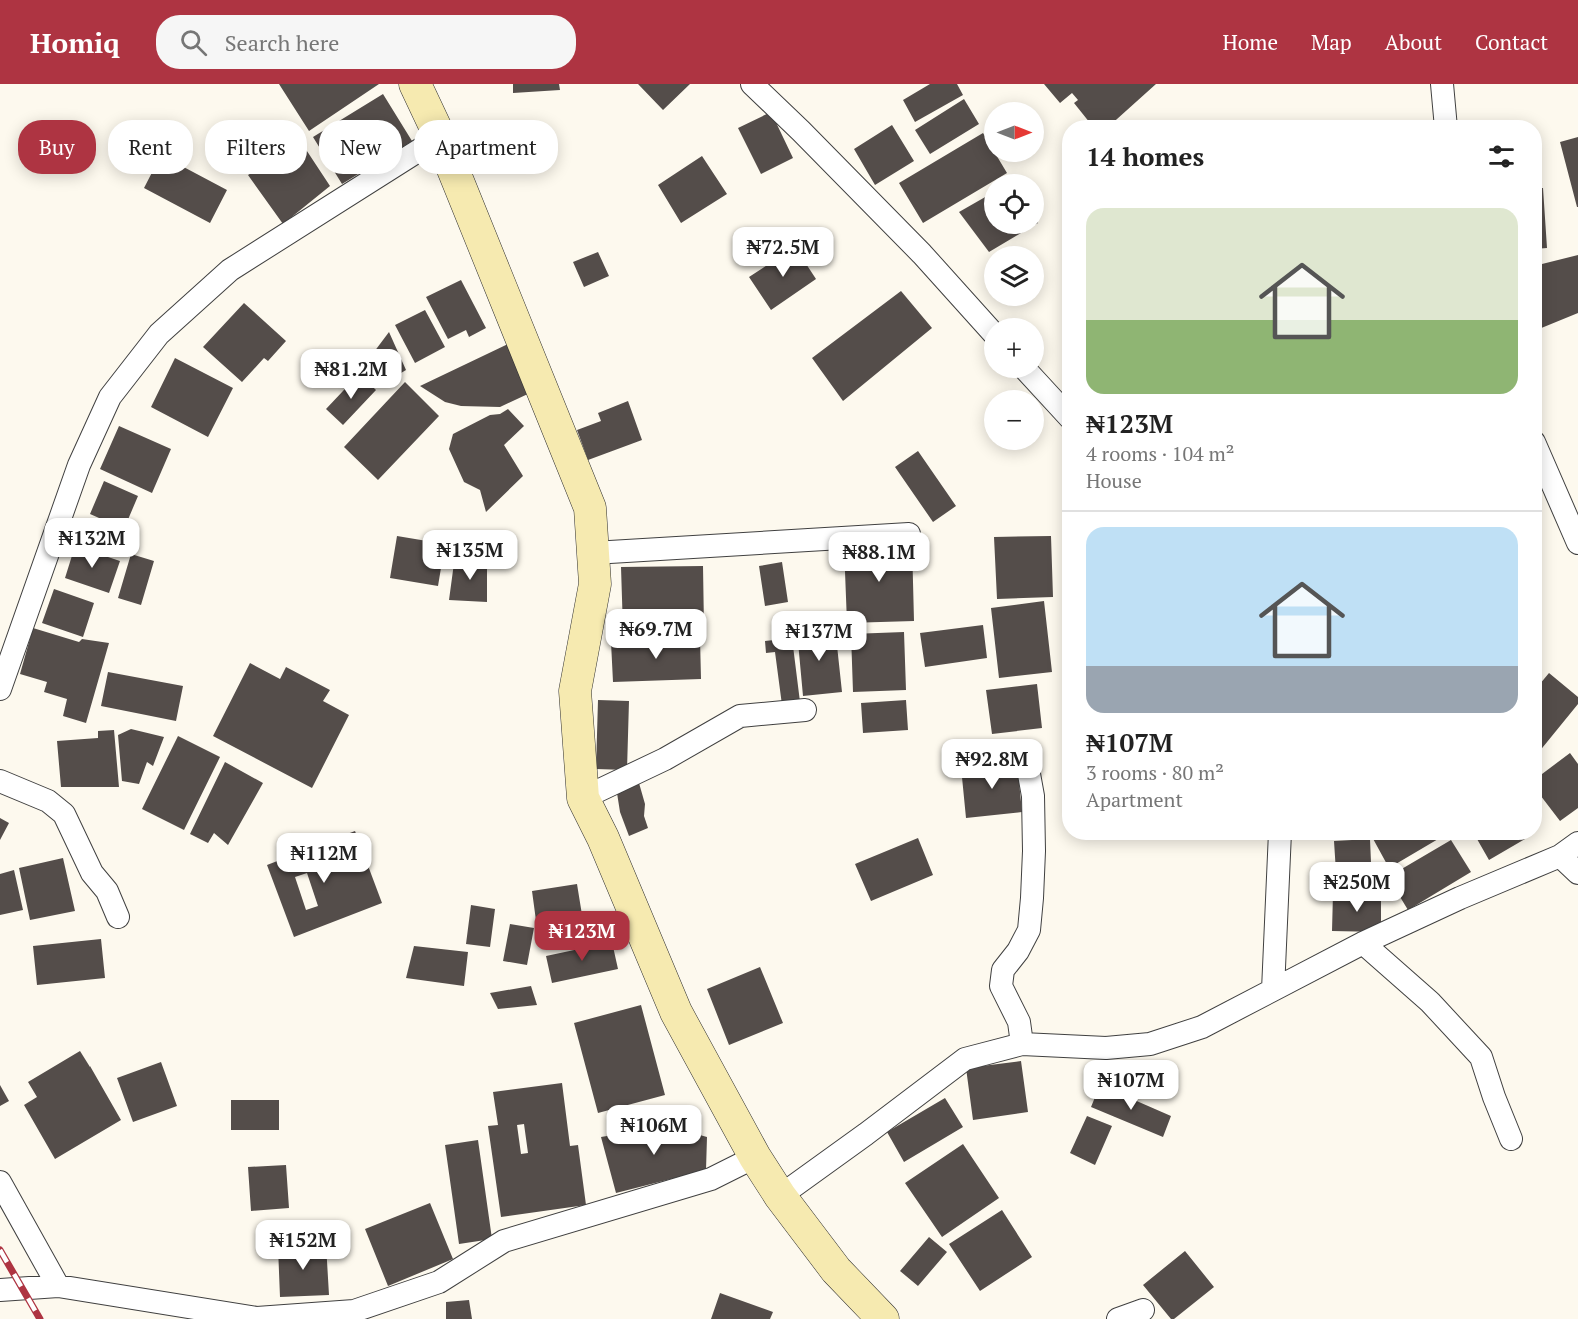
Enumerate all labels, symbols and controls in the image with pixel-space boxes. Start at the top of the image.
search box [156,15,576,69]
text: Homiq [30,24,120,61]
icon: search [177,26,210,59]
text: Search here [225,28,339,57]
text: Home [1222,28,1278,56]
text: Map [1311,28,1352,56]
text: About [1385,28,1442,56]
text: Contact [1475,28,1548,56]
north arrow [984,102,1044,162]
map controls [984,102,1044,450]
chip: Buy [18,120,96,174]
chip: Rent [108,120,193,174]
chip: Filters [205,120,307,174]
chip: New [319,120,402,174]
chip: Apartment [414,120,558,174]
text: 14 homes [1086,139,1204,173]
icon: filters [1485,140,1518,173]
button: locate [984,174,1044,234]
pin: ₦72.5M [734,227,832,278]
text: ₦72.5M [747,233,819,260]
button: layers [984,246,1044,306]
icon: home [1248,247,1356,355]
button: + [984,318,1044,378]
pin: ₦81.2M [302,349,400,400]
text: ₦81.2M [315,355,387,382]
button: − [984,390,1044,450]
text: ₦123M [1086,406,1173,440]
text: 4 rooms · 104 m² [1086,440,1234,467]
text: House [1086,467,1142,494]
pin: ₦132M [50,518,134,569]
text: ₦132M [59,524,125,551]
pin: ₦135M [428,530,512,581]
pin: ₦88.1M [830,532,928,583]
text: ₦135M [437,536,503,563]
text: ₦88.1M [843,538,915,565]
icon: home [1248,566,1356,674]
pin: ₦69.7M [607,609,705,660]
pin: ₦137M [777,611,861,662]
text: ₦69.7M [620,615,692,642]
text: ₦137M [786,617,852,644]
text: ₦107M [1086,725,1173,759]
pin: ₦92.8M [943,739,1041,790]
text: ₦92.8M [956,745,1028,772]
text: 3 rooms · 80 m² [1086,759,1224,786]
text: Apartment [1086,786,1183,813]
pin: ₦112M [282,833,366,884]
text: ₦112M [291,839,357,866]
pin: ₦250M [1315,862,1399,913]
text: ₦250M [1324,868,1390,895]
pin: ₦123M [540,911,624,962]
text: ₦123M [549,917,615,944]
pin: ₦107M [1089,1060,1173,1111]
text: ₦107M [1098,1066,1164,1093]
pin: ₦106M [612,1105,696,1156]
text: ₦106M [621,1111,687,1138]
pin: ₦152M [261,1220,345,1271]
text: ₦152M [270,1226,336,1253]

